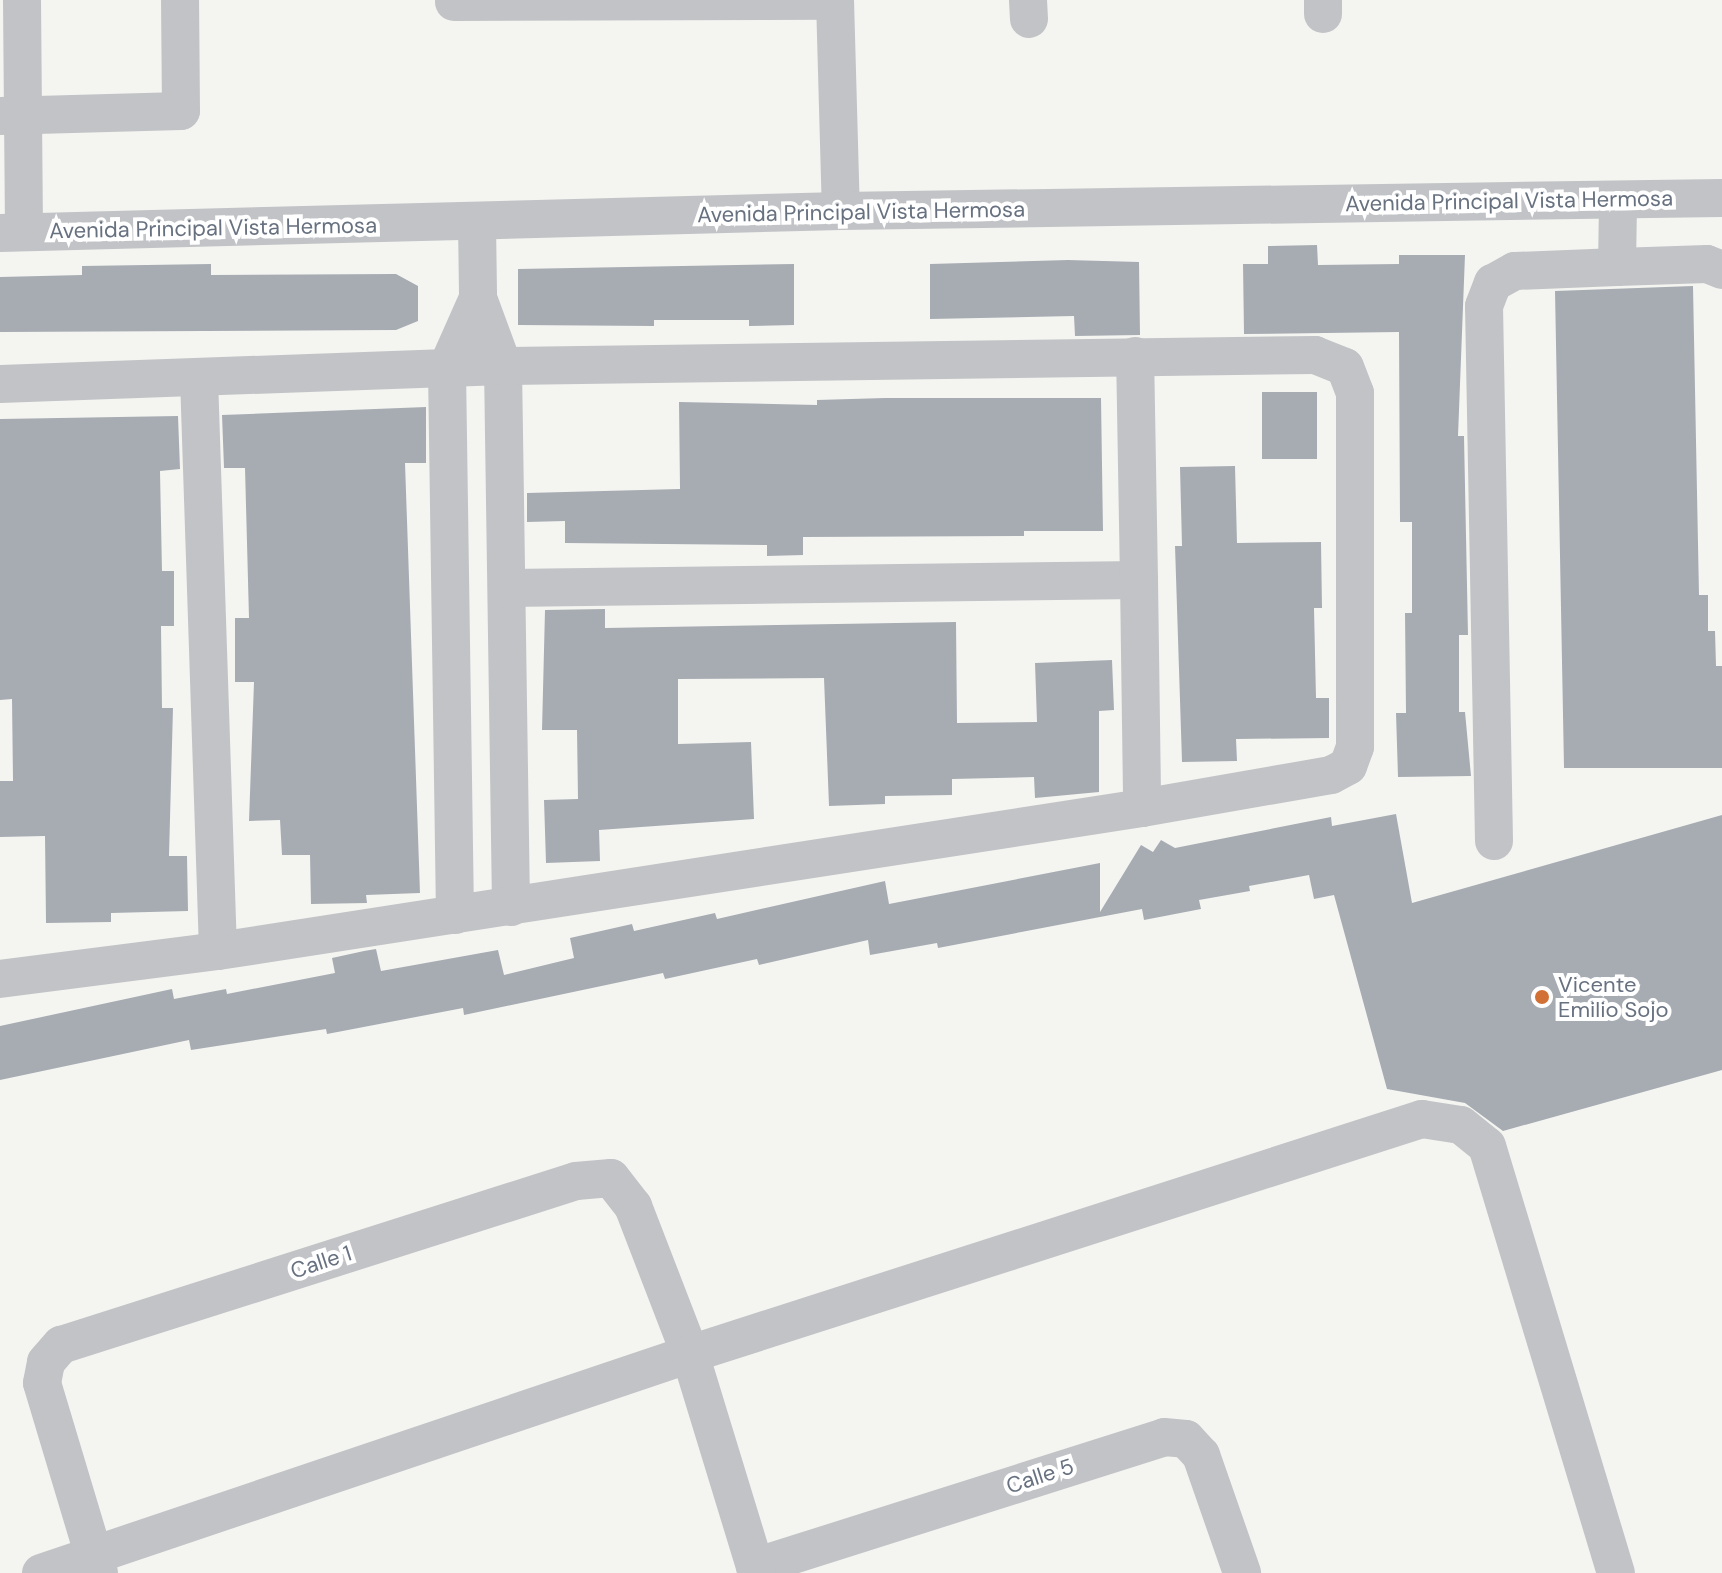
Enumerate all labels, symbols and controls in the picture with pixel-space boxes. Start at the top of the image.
street label: Avenida Principal Vista Hermosa [1345,185,1673,217]
street label: Avenida Principal Vista Hermosa [697,196,1025,228]
street label: Avenida Principal Vista Hermosa [49,212,377,244]
place label: Vicente Emilio Sojo [1558,971,1669,1022]
marker: Vicente Emilio Sojo [1533,988,1551,1006]
street label: Calle 1 [287,1240,355,1284]
street label: Calle 5 [1003,1453,1077,1499]

